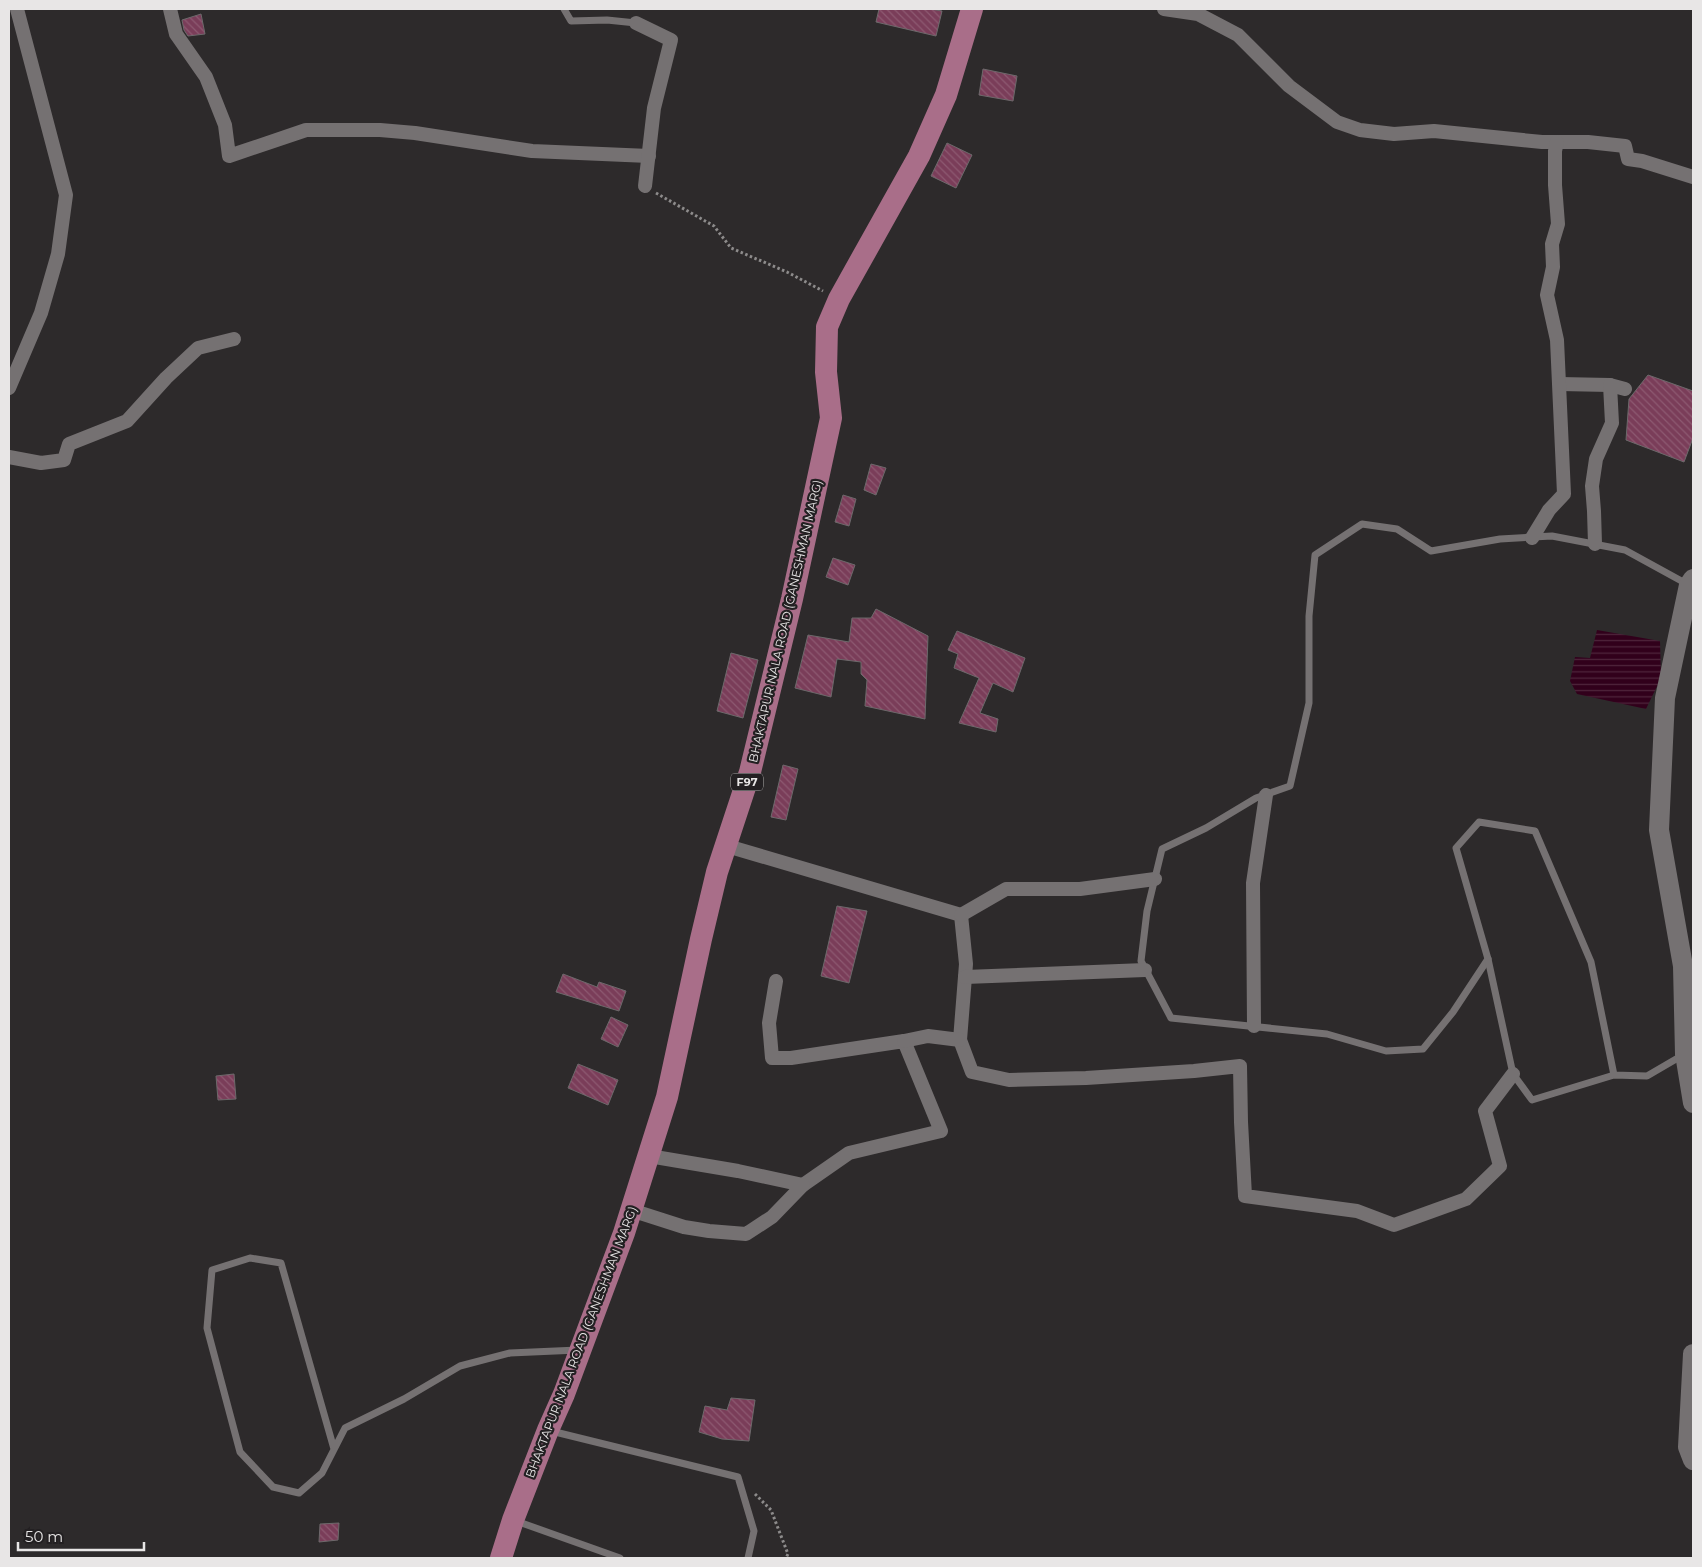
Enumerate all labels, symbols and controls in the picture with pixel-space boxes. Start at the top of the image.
street label: BHAKTAPUR NALA ROAD (GANESHMAN MARG) [745,478,825,764]
road number: F97 [731,774,763,790]
street label: BHAKTAPUR NALA ROAD (GANESHMAN MARG) [522,1204,640,1480]
scale bar [18,1520,144,1552]
text: 50 m [25,1527,63,1546]

